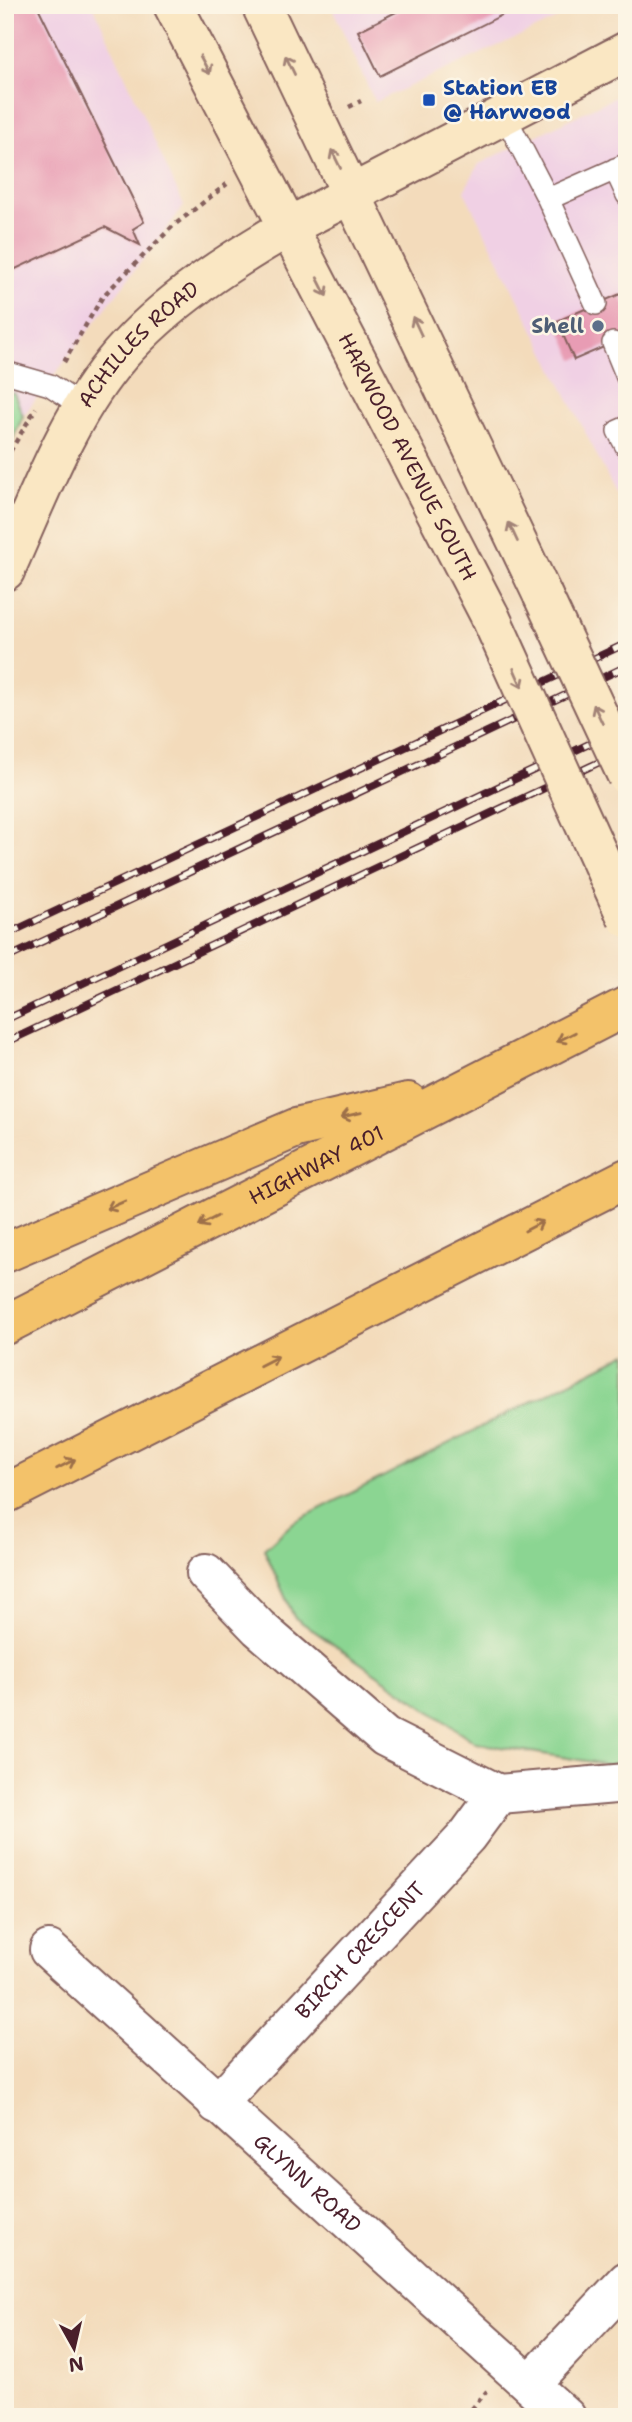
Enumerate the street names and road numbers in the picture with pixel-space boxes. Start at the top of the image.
street label: ACHILLES ROAD [72,275,205,413]
street label: HARWOOD AVENUE SOUTH [332,328,483,586]
street label: HIGHWAY 401 [244,1119,389,1212]
street label: BIRCH CRESCENT [289,1876,431,2025]
street label: GLYNN ROAD [247,2127,367,2239]

